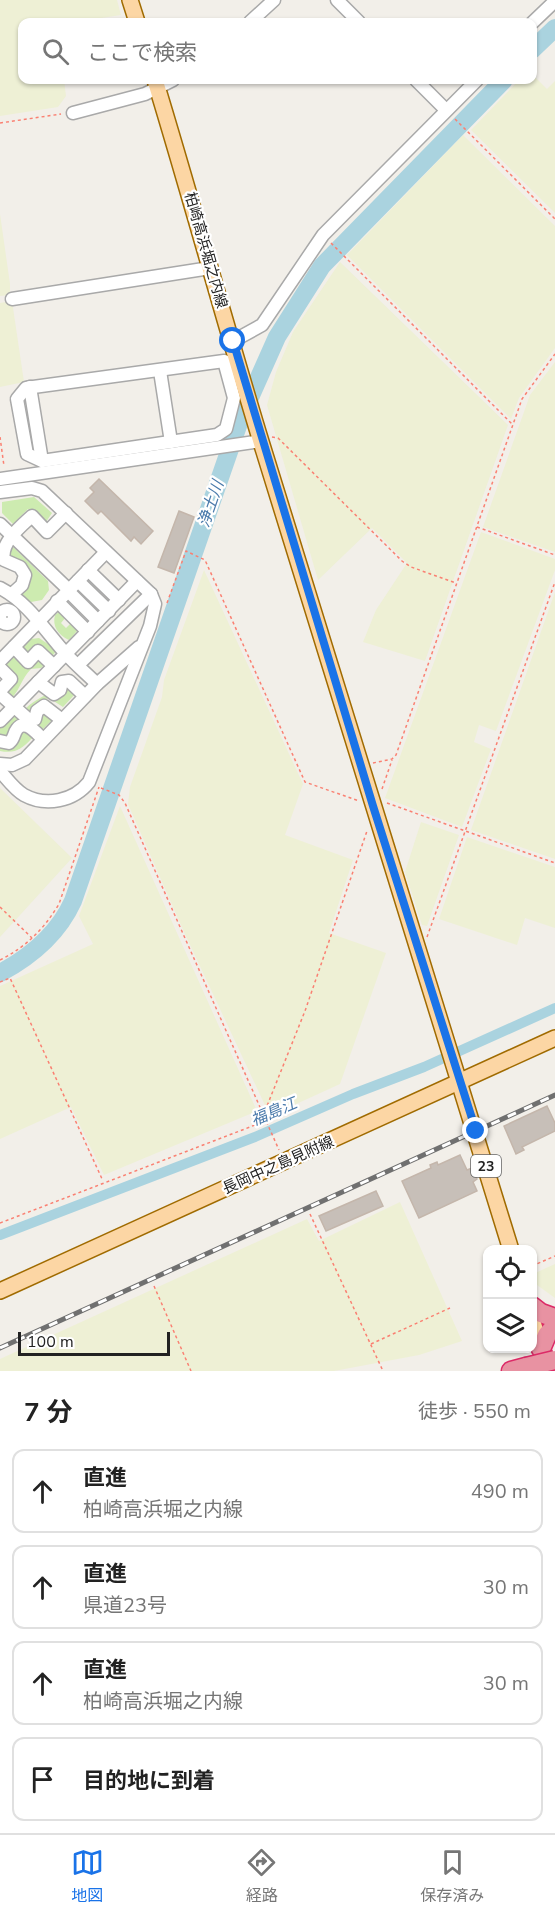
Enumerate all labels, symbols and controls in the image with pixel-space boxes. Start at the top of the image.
search box [18,18,537,84]
icon: search [39,35,72,68]
text: ここで検索 [87,38,197,68]
street label: 柏崎高浜堀之内線 [180,190,232,310]
route start [219,327,245,353]
water label: 浄土川 [193,476,230,530]
water label: 福島江 [248,1092,302,1132]
route end [462,1117,488,1143]
street label: 長岡中之島見附線 [219,1131,337,1199]
road number: 23 [471,1155,501,1177]
map controls [483,1245,537,1353]
button: locate [483,1245,537,1299]
button: layers [483,1299,537,1353]
scale bar [18,1329,170,1356]
text: 100 m [27,1331,74,1353]
text: 7 分 [24,1395,73,1430]
text: 徒歩 · 550 m [418,1398,531,1425]
text: 直進 [83,1463,127,1493]
icon: ahead [26,1475,59,1508]
text: 490 m [471,1478,529,1505]
text: 柏崎高浜堀之内線 [83,1496,243,1523]
text: 直進 [83,1559,127,1589]
icon: ahead [26,1571,59,1604]
text: 30 m [483,1574,529,1601]
text: 県道23号 [83,1592,167,1619]
text: 直進 [83,1655,127,1685]
icon: ahead [26,1667,59,1700]
text: 30 m [483,1670,529,1697]
text: 柏崎高浜堀之内線 [83,1688,243,1715]
icon: arrive [26,1763,59,1796]
text: 目的地に到着 [83,1766,215,1796]
tab: 地図 [71,1846,104,1907]
tab: 経路 [245,1846,278,1907]
tab: 保存済み [420,1846,484,1907]

